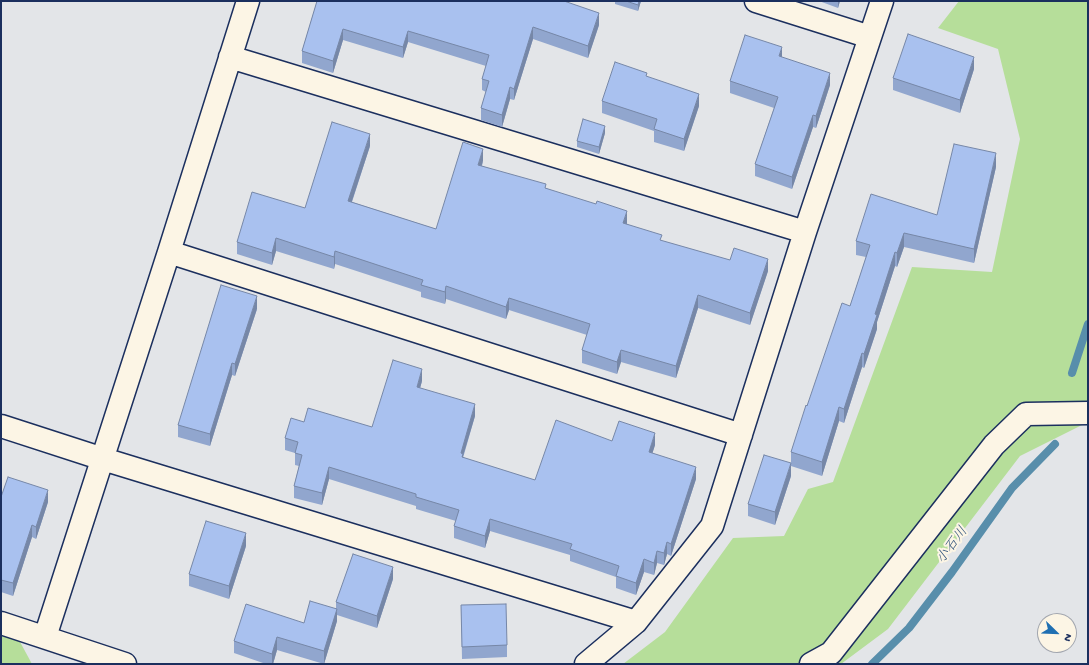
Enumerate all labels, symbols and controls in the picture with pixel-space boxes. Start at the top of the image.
water label: 小石川 [934,524,972,568]
north arrow [1037,613,1077,653]
text: N [1060,632,1074,643]

